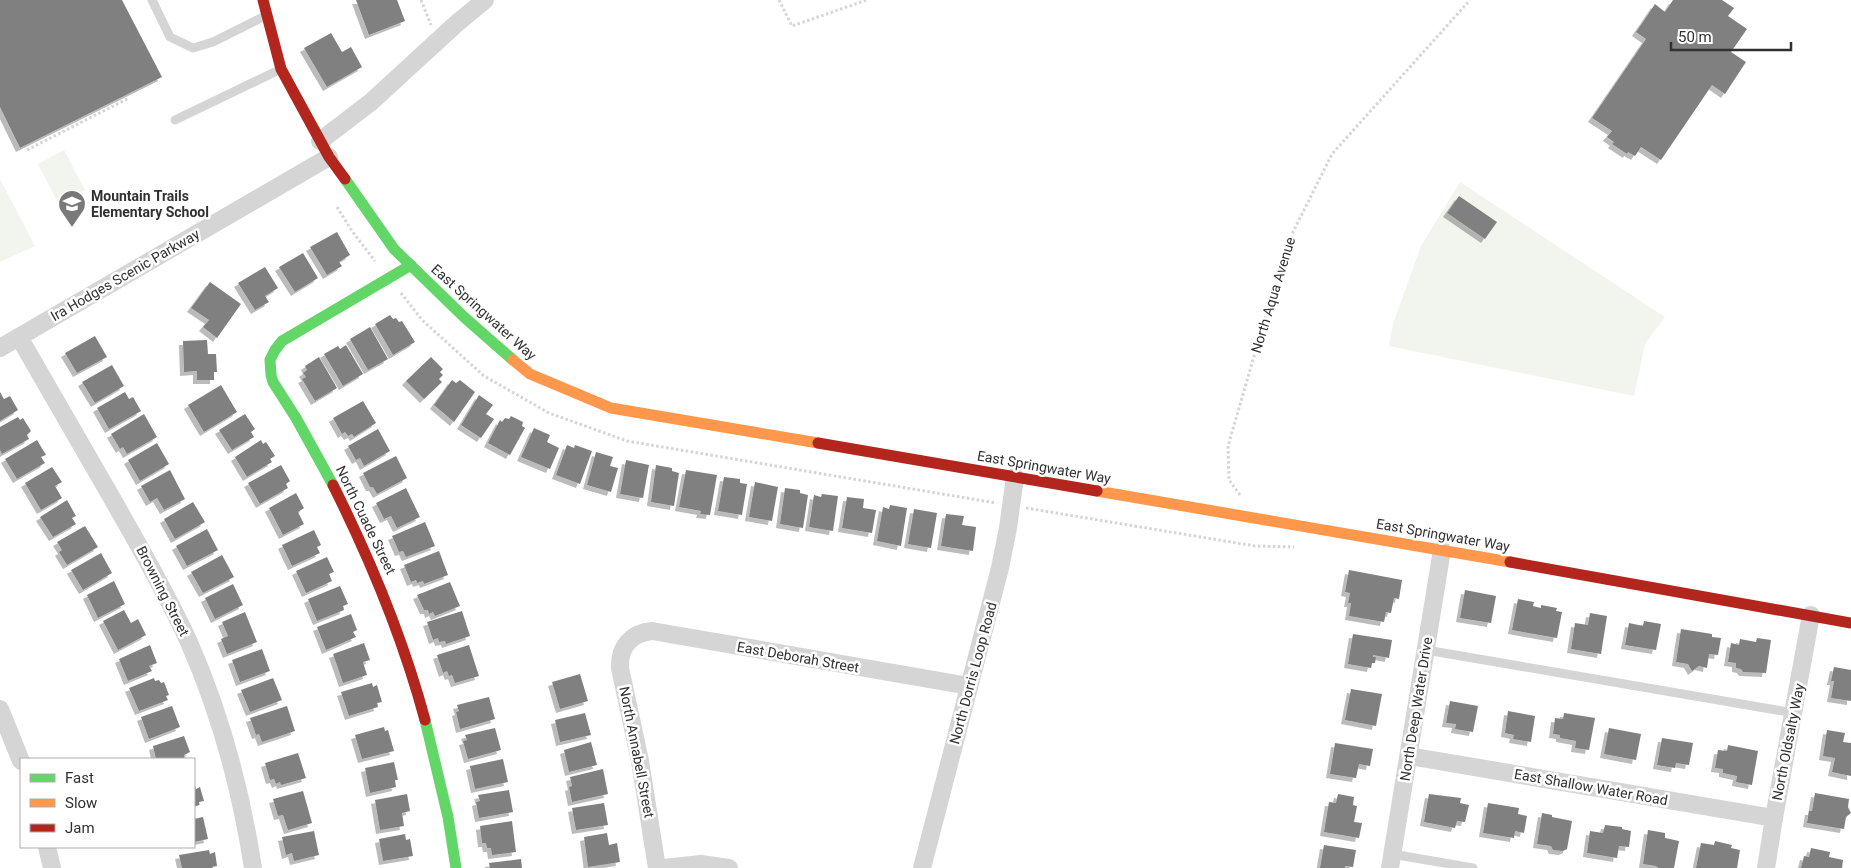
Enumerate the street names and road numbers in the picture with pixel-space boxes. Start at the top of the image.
street label: Ira Hodges Scenic Parkway [48,226,203,324]
street label: North Aqua Avenue [1248,235,1298,355]
street label: East Springwater Way [428,261,540,364]
street label: East Springwater Way [976,447,1112,487]
street label: North Cuade Street [333,463,399,577]
street label: East Springwater Way [1375,515,1511,555]
street label: Browning Street [133,543,193,639]
street label: North Dorris Loop Road [946,600,1000,746]
street label: North Deep Water Drive [1397,636,1435,782]
street label: East Deborah Street [736,638,861,676]
street label: North Oldsalty Way [1769,682,1807,802]
street label: North Annabell Street [616,685,658,819]
street label: East Shallow Water Road [1513,766,1669,808]

